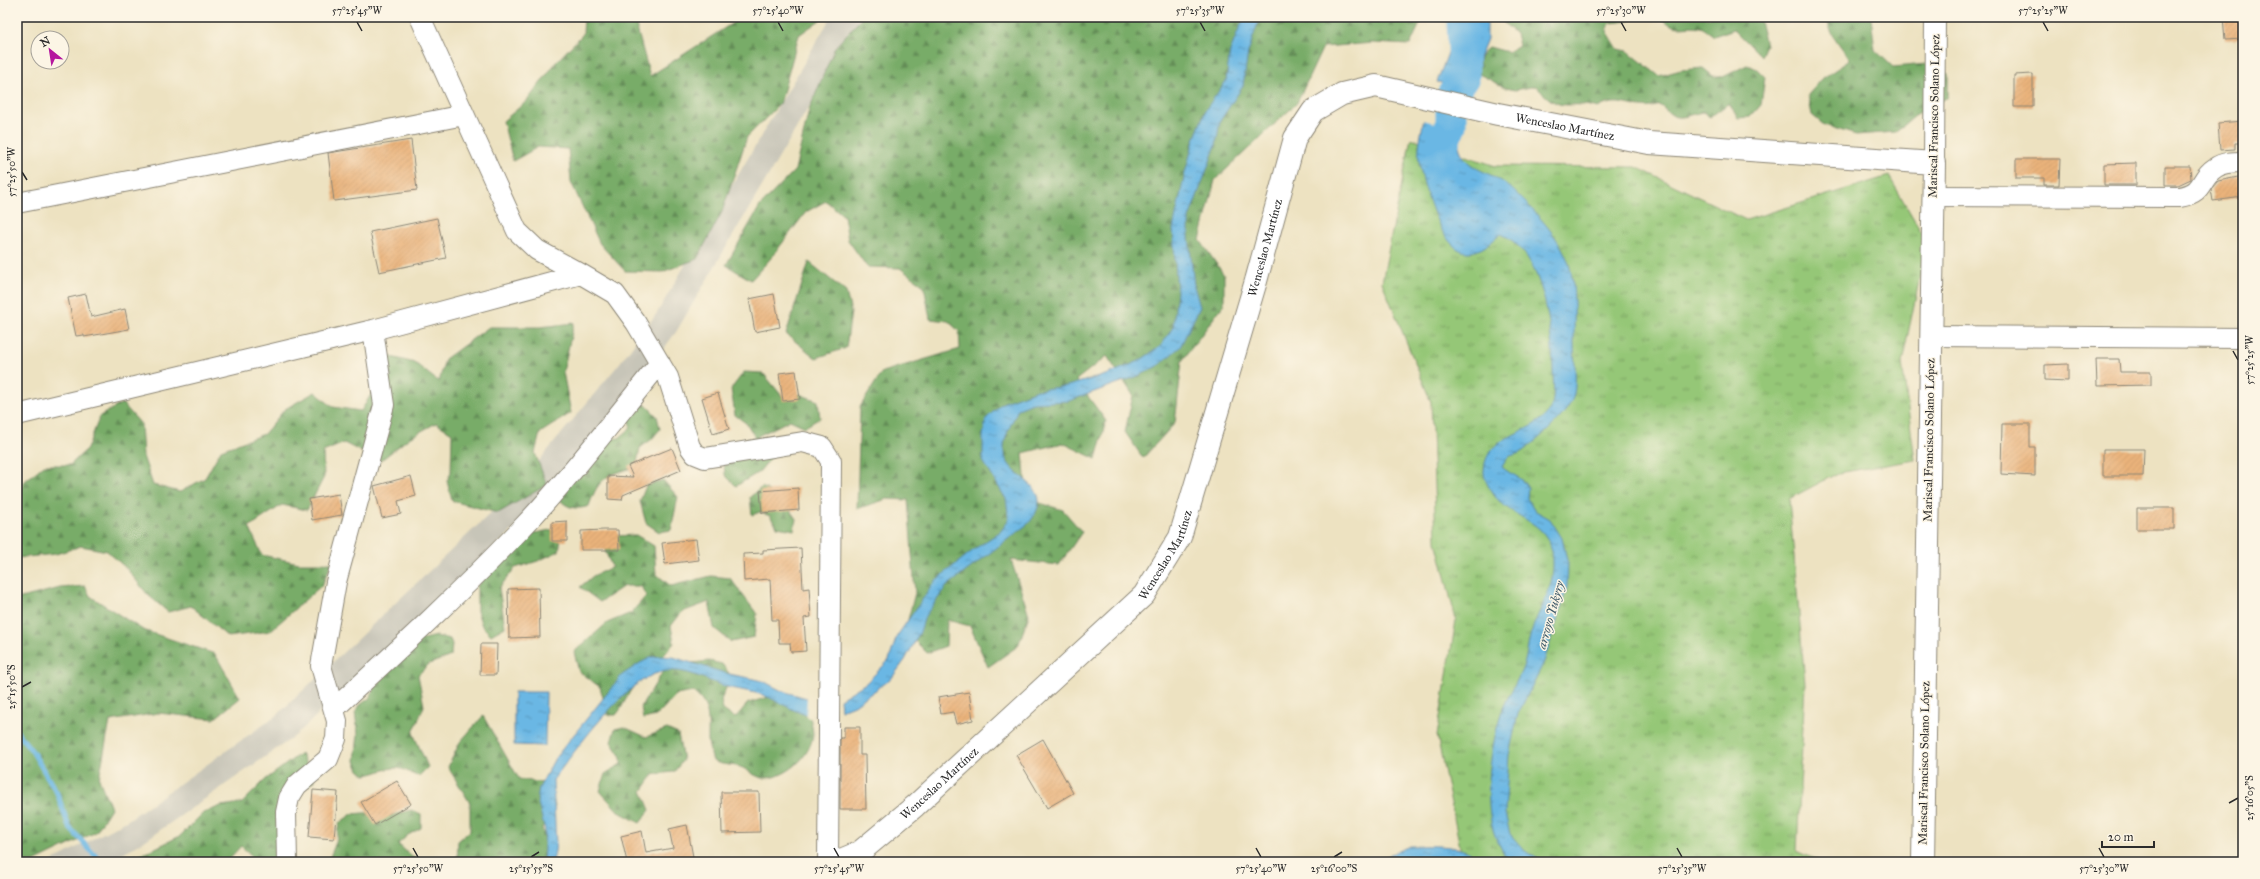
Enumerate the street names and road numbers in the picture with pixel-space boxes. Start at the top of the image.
street label: Mariscal Francisco Solano López [1926,34,1942,198]
street label: Wenceslao Martínez [1514,111,1616,143]
street label: Wenceslao Martínez [1245,197,1285,298]
street label: Mariscal Francisco Solano López [1921,358,1937,522]
street label: Wenceslao Martínez [1136,508,1195,602]
street label: Mariscal Francisco Solano López [1916,681,1932,845]
street label: Wenceslao Martínez [898,744,982,822]

